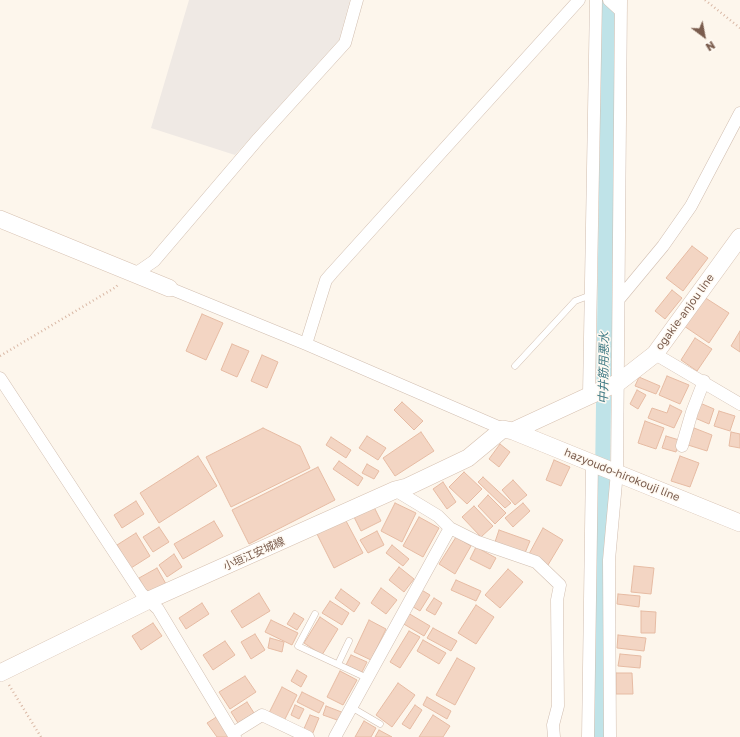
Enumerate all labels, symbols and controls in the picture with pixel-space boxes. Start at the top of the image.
north arrow [684,16,724,56]
text: N [704,39,718,54]
street label: ogakie-anjou line [653,271,717,353]
water label: 中井筋用悪水 [596,332,612,404]
street label: hazyoudo-hirokouji line [562,446,682,504]
street label: 小垣江安城線 [221,535,287,573]

